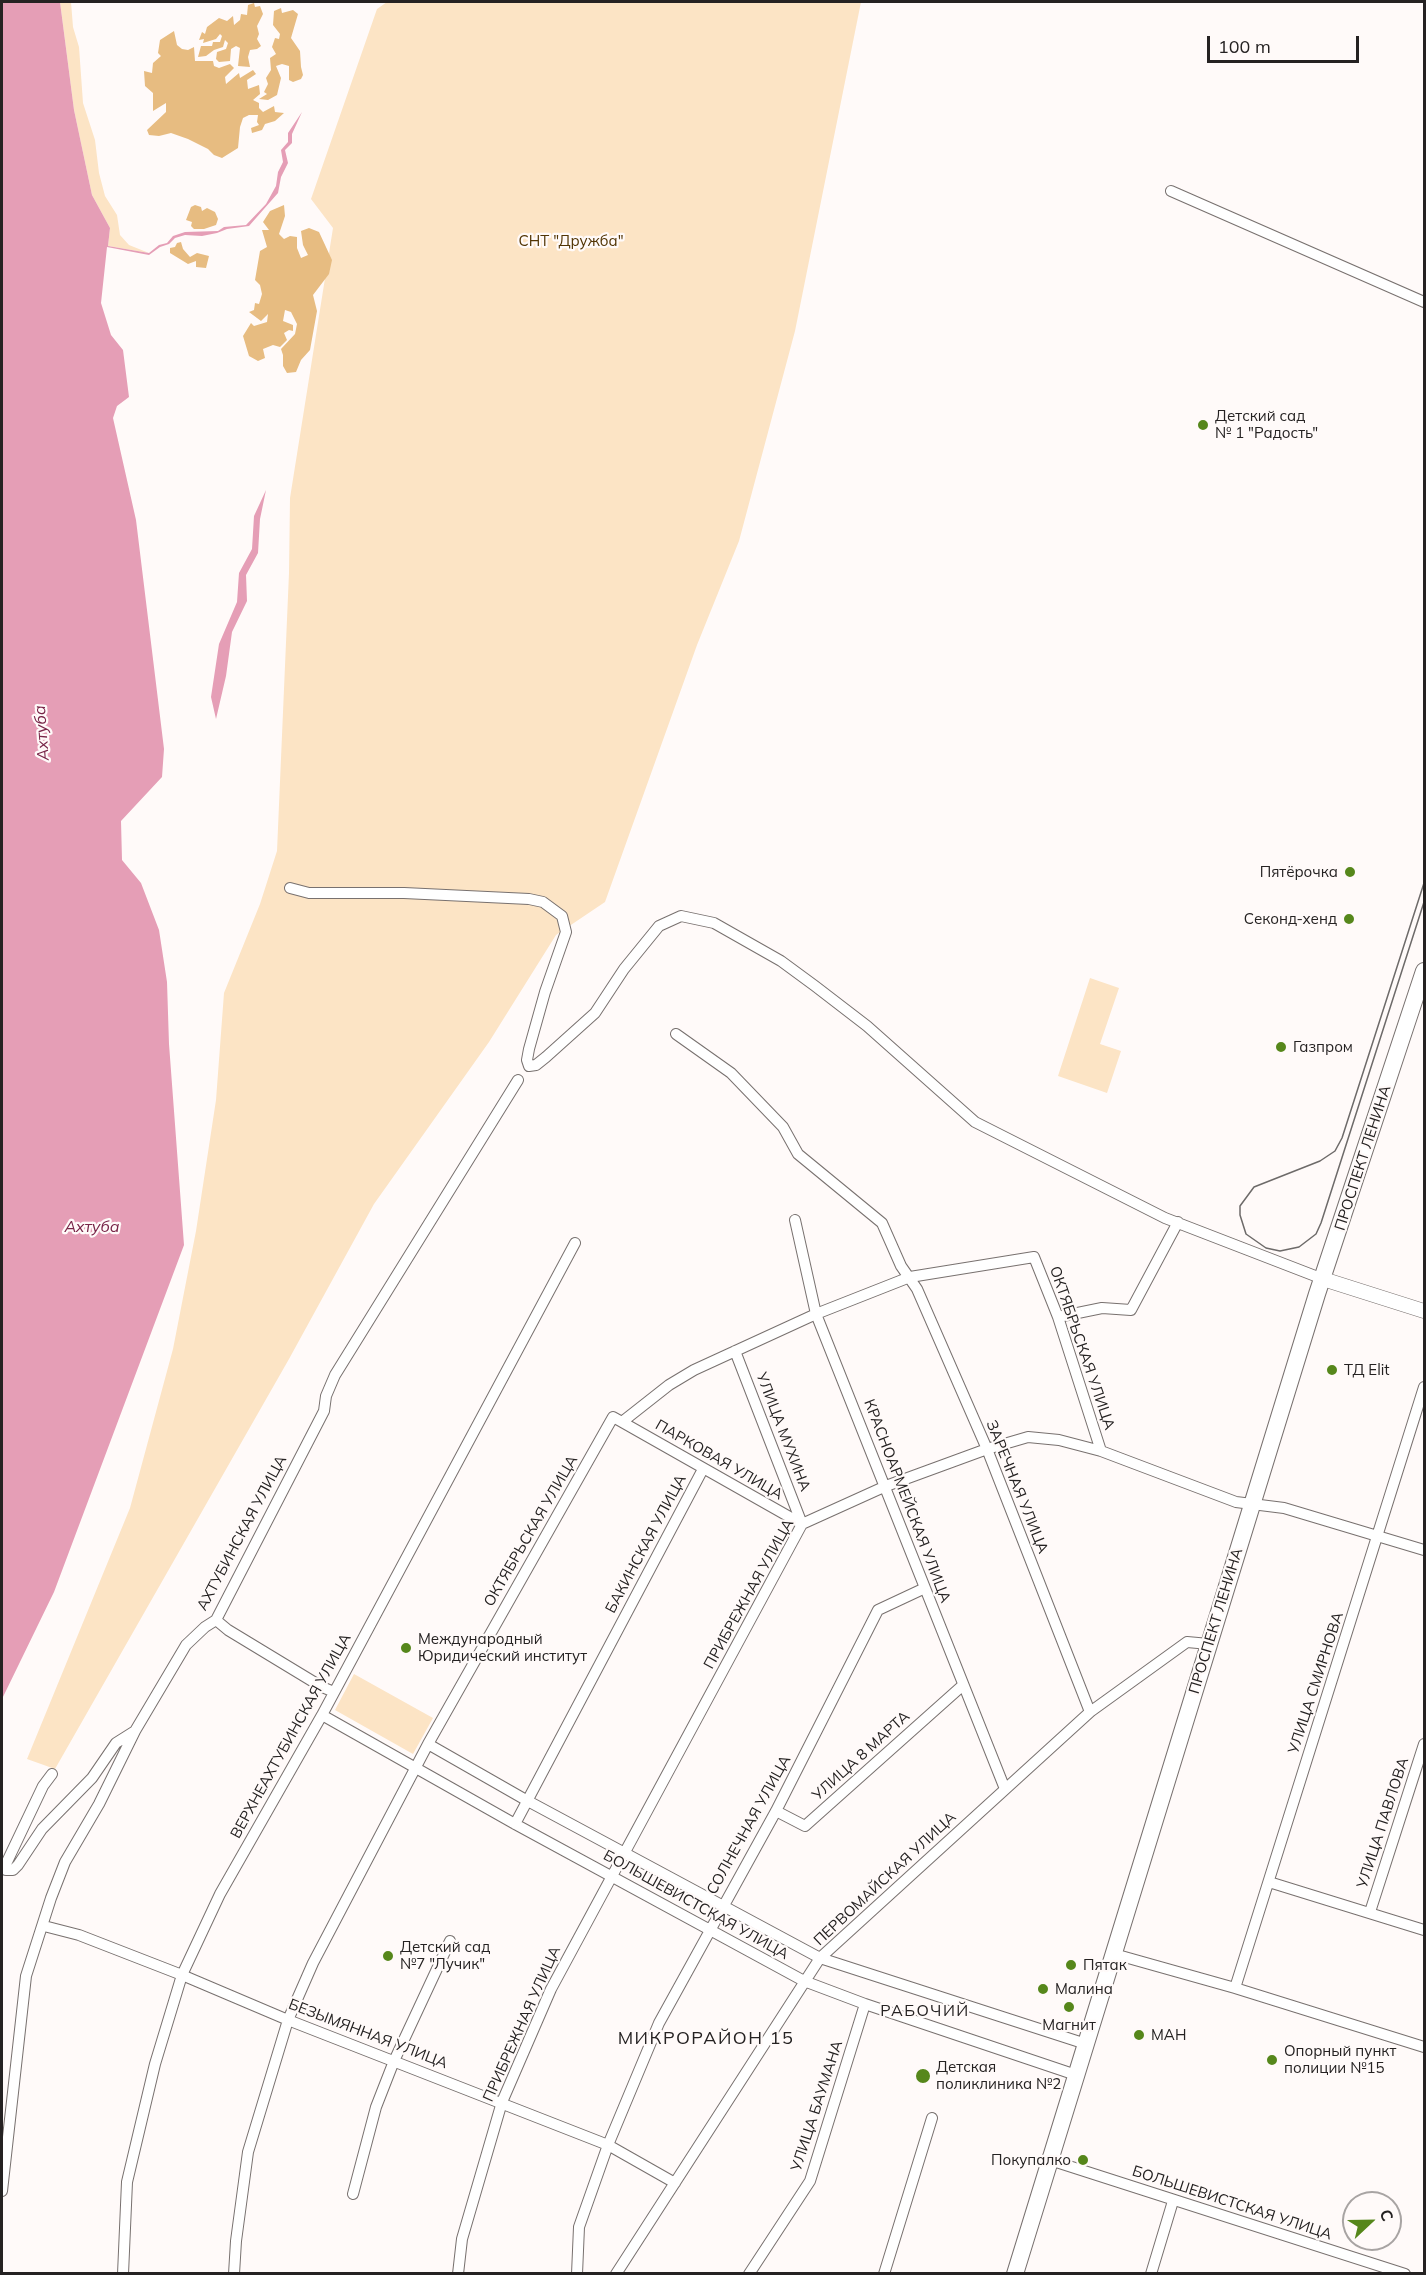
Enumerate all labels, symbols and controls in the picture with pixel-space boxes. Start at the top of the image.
scale bar [1210,24,1362,62]
text: 100 m [1218,35,1271,58]
park label: СНТ "Дружба" [518,232,624,250]
place label: Детский сад № 1 "Радость" [1215,407,1318,442]
marker: Детский сад № 1 "Радость" [1196,418,1210,432]
water label: Ахтуба [30,705,54,761]
place label: Пятёрочка [1260,863,1338,881]
marker: Пятёрочка [1343,865,1357,879]
place label: Секонд-хенд [1244,910,1337,928]
marker: Секонд-хенд [1342,912,1356,926]
place label: Газпром [1293,1038,1353,1056]
marker: Газпром [1274,1040,1288,1054]
street label: ПРОСПЕКТ ЛЕНИНА [1331,1083,1395,1233]
water label: Ахтуба [64,1217,120,1237]
street label: ОКТЯБРЬСКАЯ УЛИЦА [1046,1264,1118,1432]
place label: ТД Elit [1344,1361,1390,1379]
marker: ТД Elit [1325,1363,1339,1377]
street label: УЛИЦА МУХИНА [752,1370,814,1494]
street label: КРАСНОАРМЕЙСКАЯ УЛИЦА [860,1397,954,1605]
street label: ПАРКОВАЯ УЛИЦА [652,1416,786,1504]
street label: ЗАРЕЧНАЯ УЛИЦА [982,1418,1052,1556]
street label: АХТУБИНСКАЯ УЛИЦА [193,1452,291,1614]
street label: ОКТЯБРЬСКАЯ УЛИЦА [480,1452,582,1610]
street label: БАКИНСКАЯ УЛИЦА [602,1472,690,1616]
street label: ПРИБРЕЖНАЯ УЛИЦА [700,1516,798,1672]
street label: ПРОСПЕКТ ЛЕНИНА [1185,1546,1247,1696]
street label: УЛИЦА СМИРНОВА [1285,1610,1347,1756]
street label: ВЕРХНЕАХТУБИНСКАЯ УЛИЦА [227,1630,355,1842]
place label: Международный Юридический институт [418,1630,587,1665]
marker: Международный Юридический институт [399,1641,413,1655]
street label: УЛИЦА 8 МАРТА [809,1708,913,1804]
street label: СОЛНЕЧНАЯ УЛИЦА [703,1752,795,1898]
street label: УЛИЦА ПАВЛОВА [1353,1755,1413,1891]
street label: ПЕРВОМАЙСКАЯ УЛИЦА [810,1808,960,1950]
street label: БОЛЬШЕВИСТСКАЯ УЛИЦА [600,1846,792,1964]
place label: Детский сад №7 "Лучик" [400,1938,490,1973]
street label: ПРИБРЕЖНАЯ УЛИЦА [480,1943,564,2105]
marker: Детский сад №7 "Лучик" [381,1949,395,1963]
place label: Пятак [1083,1956,1127,1974]
marker: Пятак [1064,1958,1078,1972]
place label: Малина [1055,1980,1113,1998]
marker: Малина [1036,1982,1050,1996]
street label: БЕЗЫМЯННАЯ УЛИЦА [286,1995,450,2073]
marker: Магнит [1062,2000,1076,2014]
district label: РАБОЧИЙ [880,2001,970,2021]
place label: Магнит [1042,2016,1096,2034]
place label: МАН [1151,2026,1186,2044]
district label: МИКРОРАЙОН 15 [618,2028,794,2050]
marker: МАН [1132,2028,1146,2042]
street label: УЛИЦА БАУМАНА [787,2038,847,2174]
place label: Опорный пункт полиции №15 [1284,2042,1396,2077]
marker: Опорный пункт полиции №15 [1265,2053,1279,2067]
place label: Детская поликлиника №2 [936,2058,1061,2093]
marker: Детская поликлиника №2 [914,2067,932,2085]
place label: Покупалко [991,2151,1071,2169]
marker: Покупалко [1076,2153,1090,2167]
street label: БОЛЬШЕВИСТСКАЯ УЛИЦА [1130,2162,1334,2244]
north arrow [1342,2191,1402,2251]
text: С [1376,2206,1398,2224]

